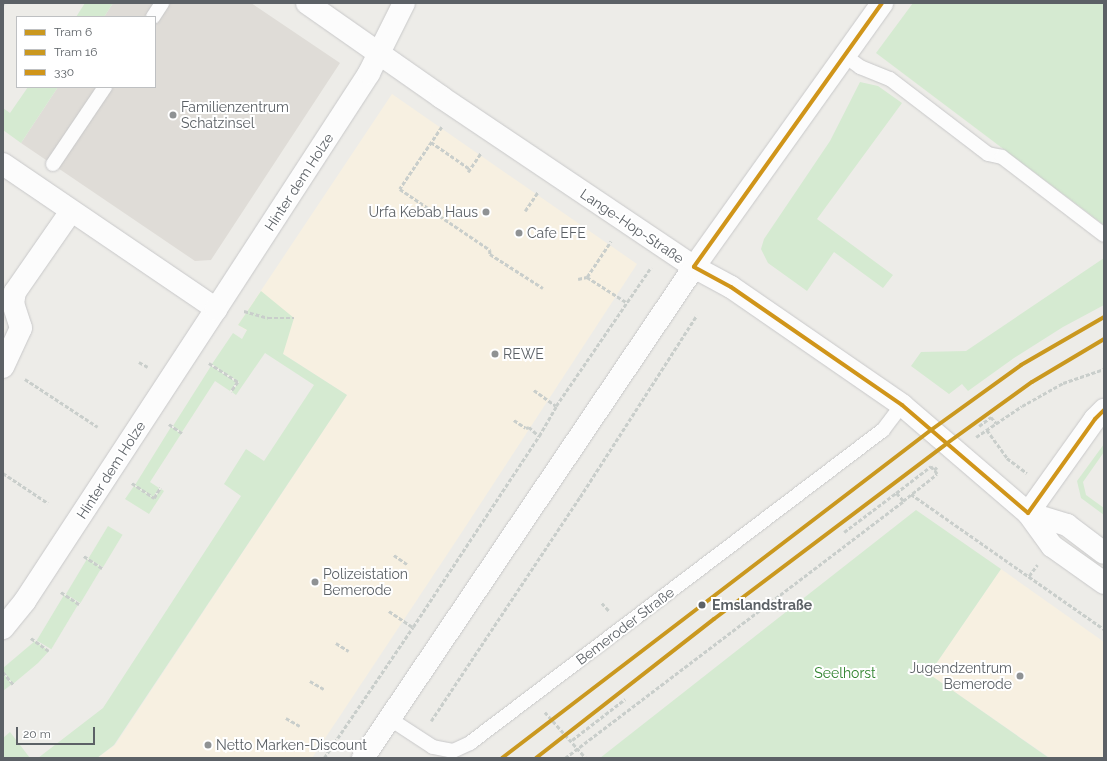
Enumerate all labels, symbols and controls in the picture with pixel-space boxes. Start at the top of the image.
legend [16,16,156,88]
text: Tram 6 [54,25,92,39]
text: Tram 16 [54,45,97,59]
text: 330 [54,65,74,79]
place label: Familienzentrum Schatzinsel [181,99,289,132]
marker: Familienzentrum Schatzinsel [168,110,178,120]
street label: Hinter dem Holze [261,130,337,234]
street label: Lange-Hop-Straße [577,185,687,267]
place label: Urfa Kebab Haus [369,204,478,220]
marker: Urfa Kebab Haus [481,207,491,217]
place label: Cafe EFE [527,225,586,241]
marker: Cafe EFE [514,228,524,238]
place label: REWE [503,346,544,362]
marker: REWE [490,349,500,359]
street label: Hinter dem Holze [73,418,149,522]
place label: Polizeistation Bemerode [323,566,408,598]
marker: Polizeistation Bemerode [310,577,320,587]
street label: Bemeroder Straße [573,584,677,668]
place label: Emslandstraße [712,597,812,613]
marker: Emslandstraße [695,598,709,612]
place label: Jugendzentrum Bemerode [909,660,1012,692]
park label: Seelhorst [814,665,876,681]
marker: Jugendzentrum Bemerode [1015,671,1025,681]
scale bar [18,719,97,745]
text: 20 m [23,727,51,741]
place label: Netto Marken-Discount [216,737,367,753]
marker: Netto Marken-Discount [203,740,213,750]

